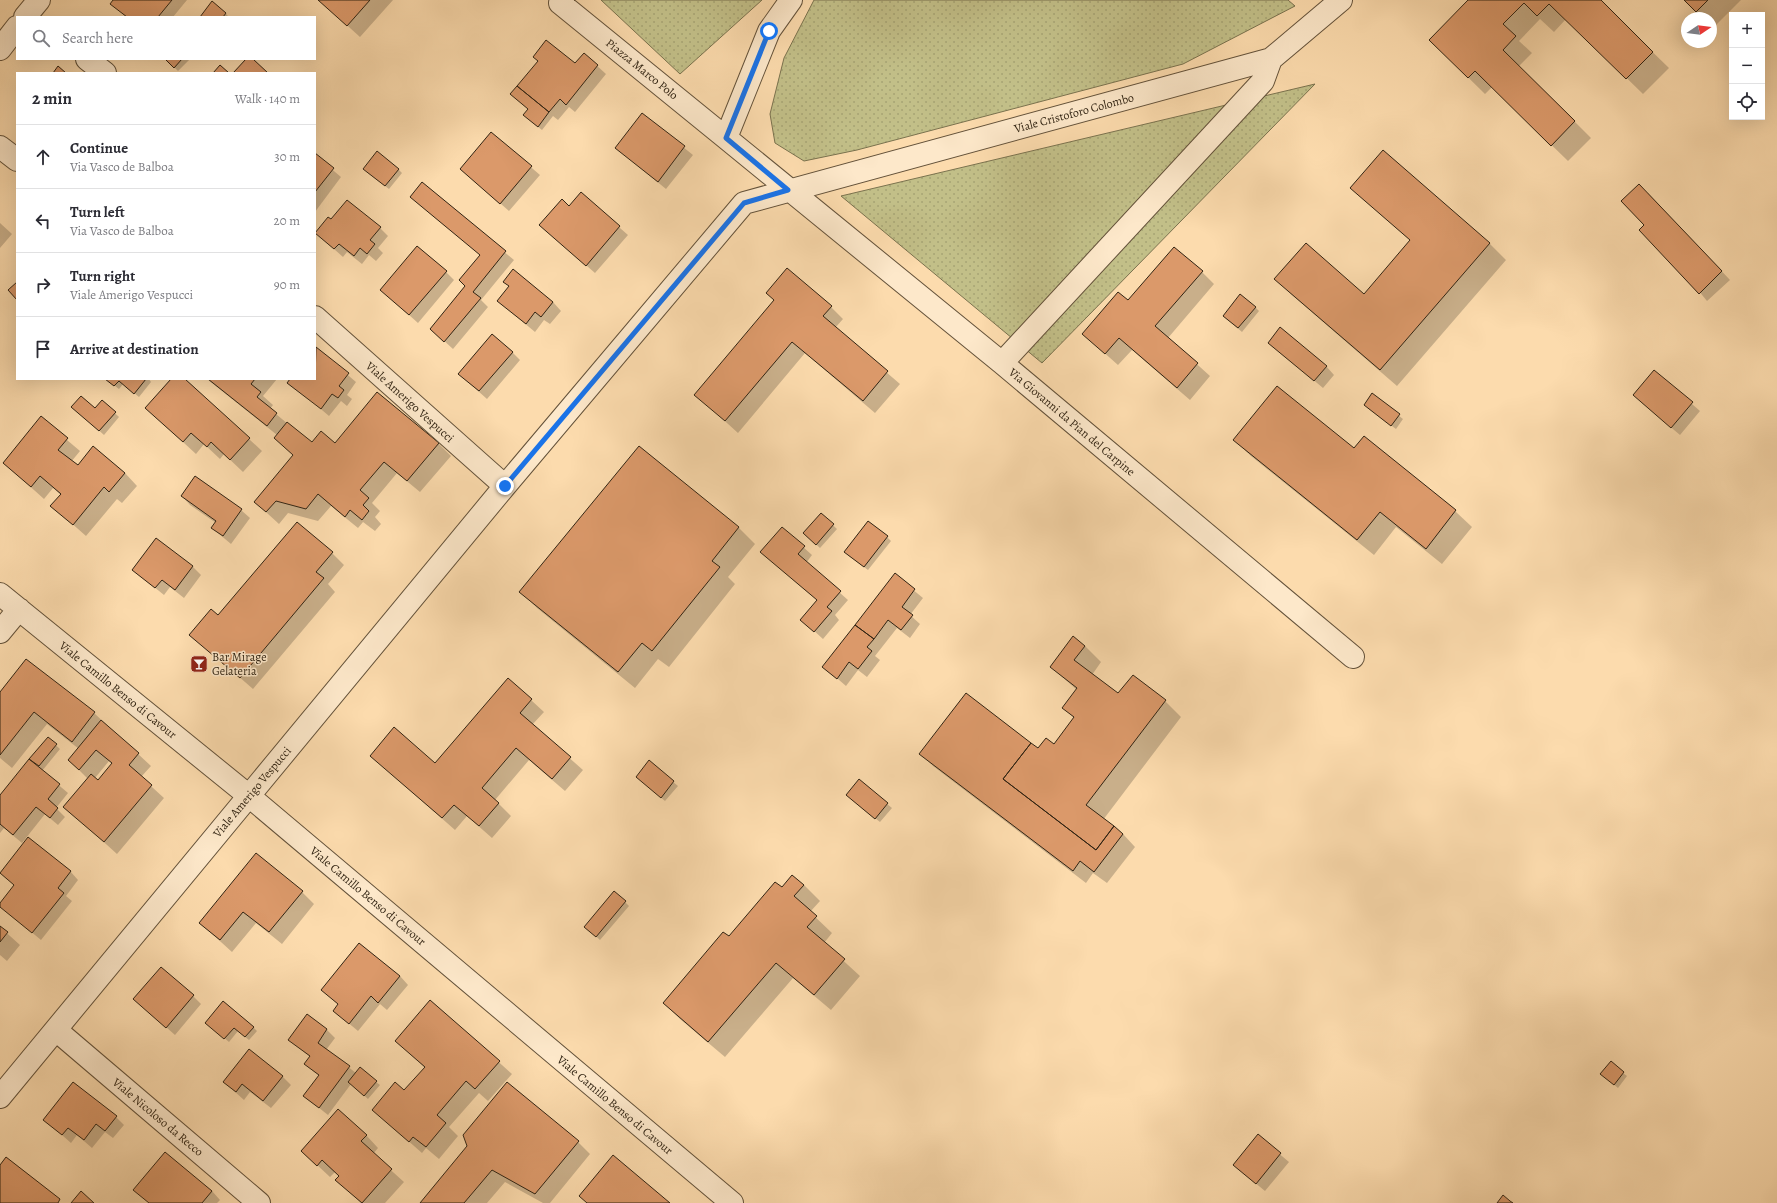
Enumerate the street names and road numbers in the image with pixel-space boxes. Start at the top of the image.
street label: Piazza Marco Polo [602,35,682,103]
street label: Viale Cristoforo Colombo [1011,89,1136,137]
street label: Viale Amerigo Vespucci [362,357,458,446]
street label: Via Giovanni da Pian del Carpine [1005,364,1138,480]
street label: Viale Camillo Benso di Cavour [55,637,180,743]
street label: Viale Amerigo Vespucci [209,743,295,841]
street label: Viale Camillo Benso di Cavour [306,842,430,950]
street label: Viale Camillo Benso di Cavour [553,1051,677,1159]
street label: Viale Nicoloso da Recco [108,1074,207,1160]

